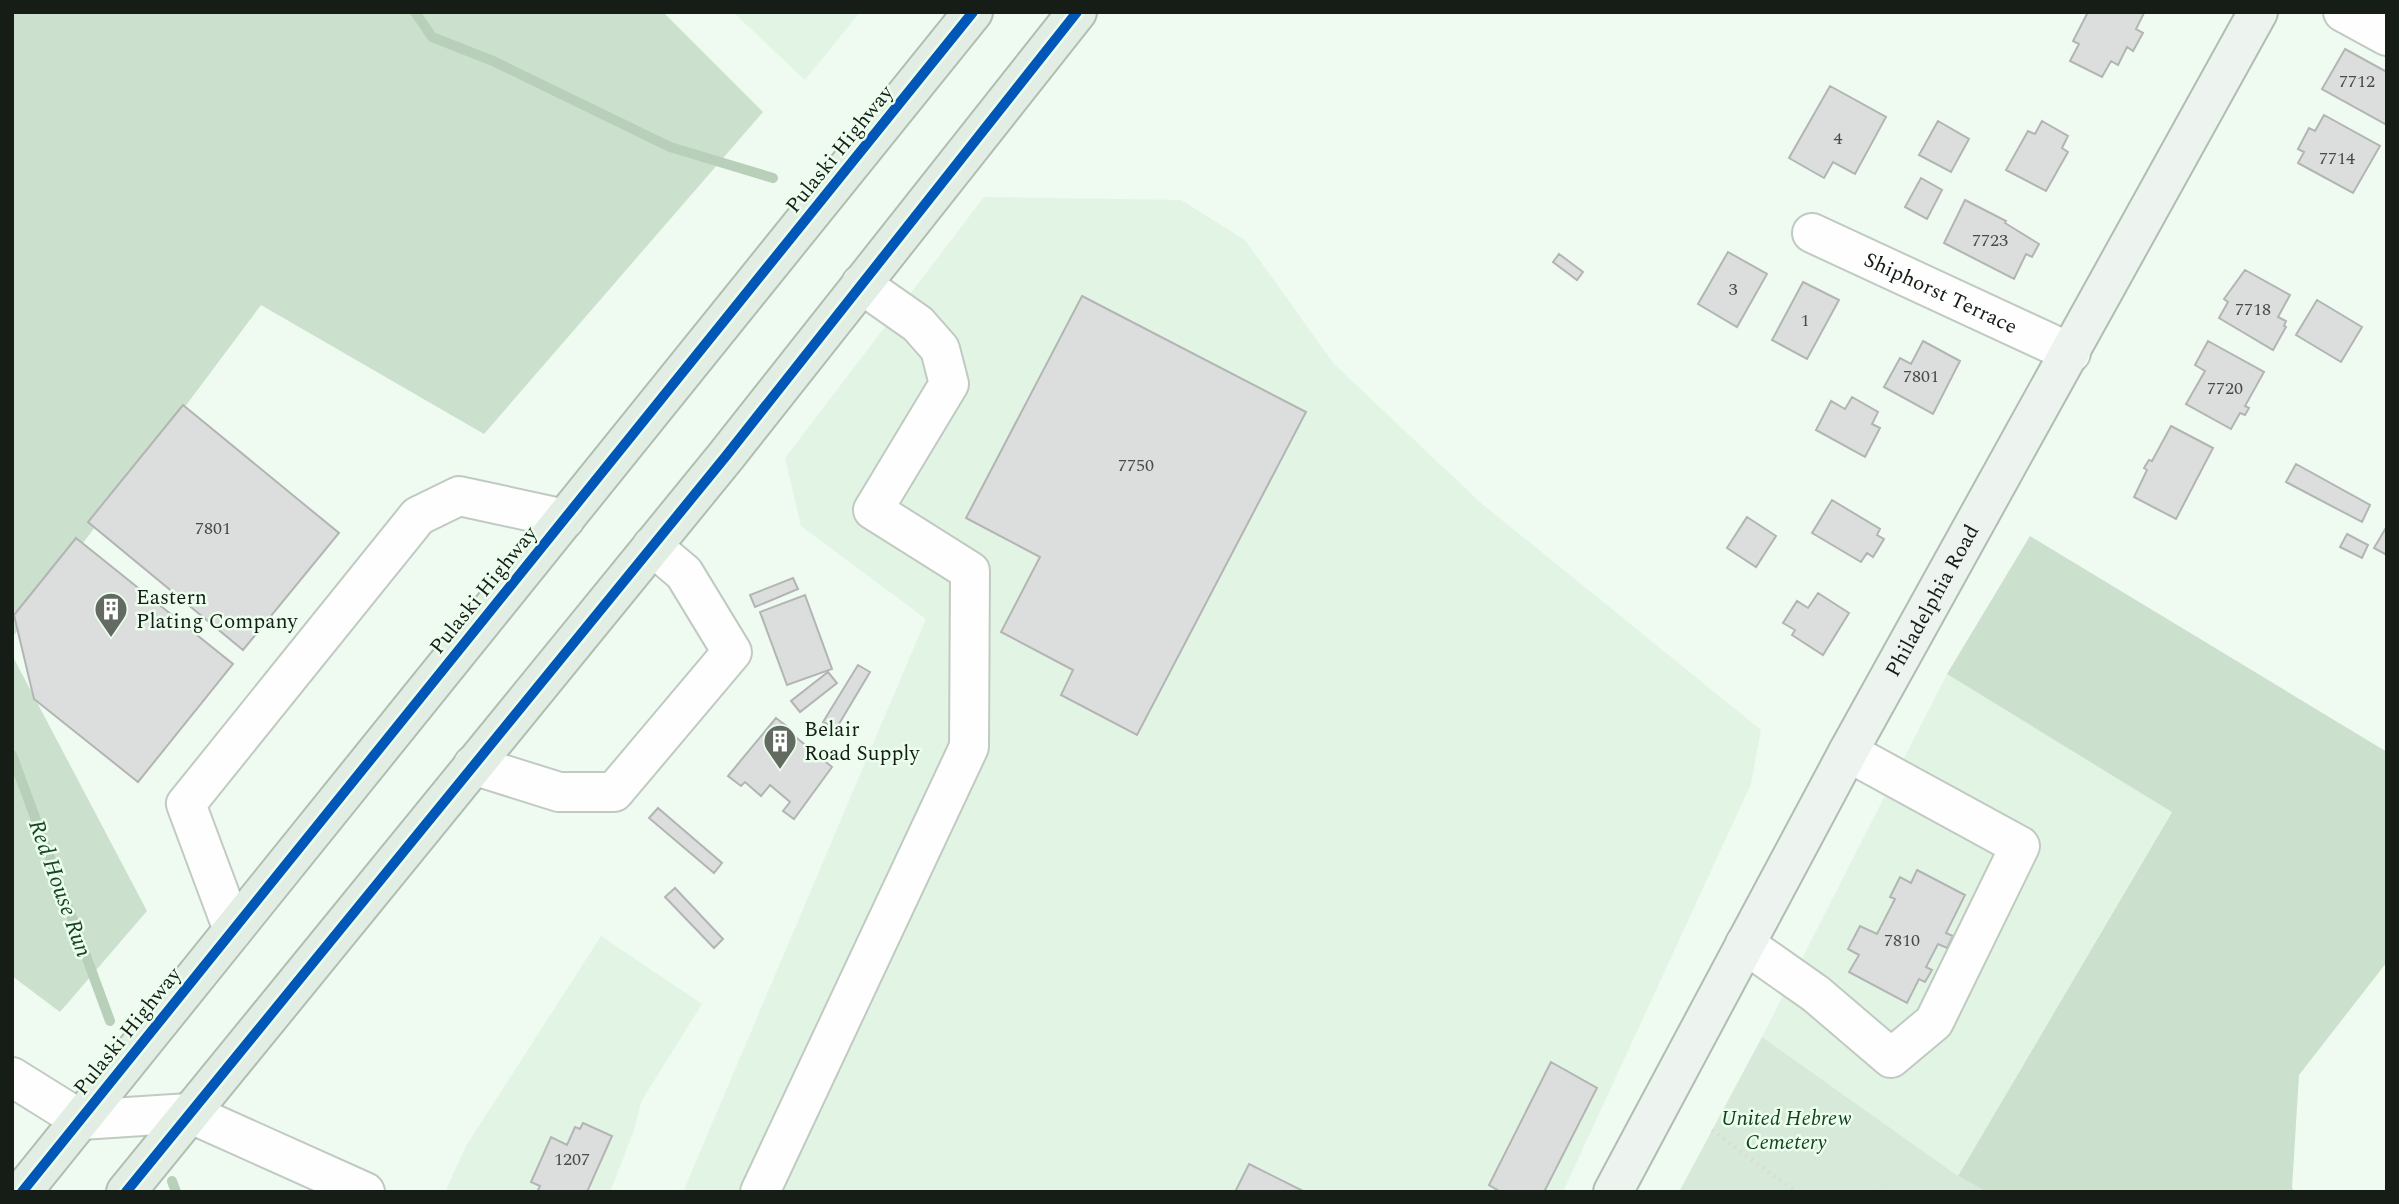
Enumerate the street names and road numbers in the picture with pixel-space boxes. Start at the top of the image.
street label: Pulaski Highway [778,78,902,221]
street label: Shiphorst Terrace [1858,244,2022,343]
street label: Pulaski Highway [422,519,546,662]
street label: Philadelphia Road [1878,519,1988,683]
street label: Pulaski Highway [66,960,190,1103]

